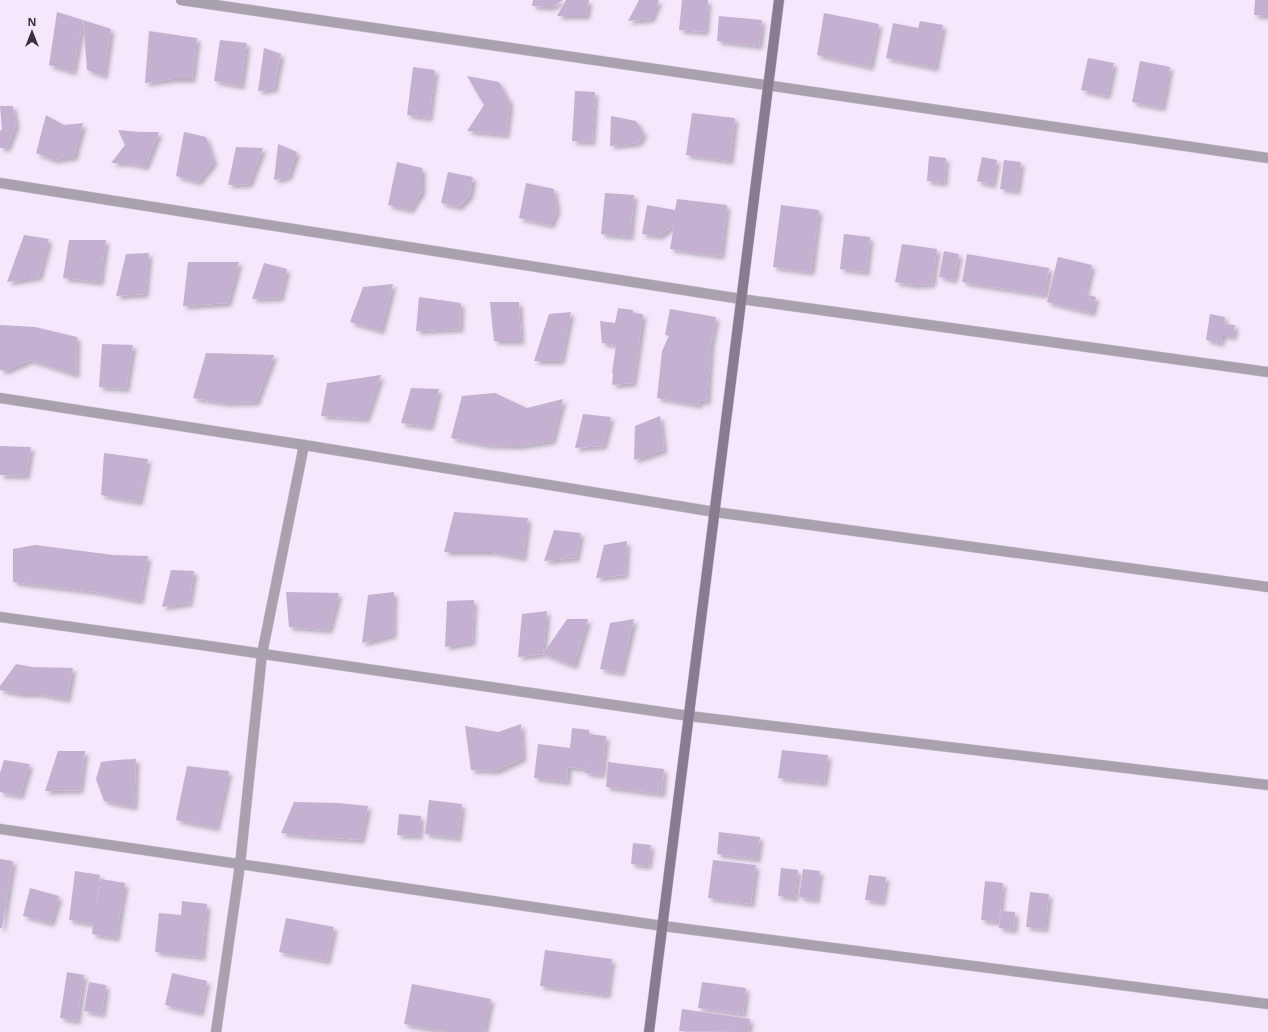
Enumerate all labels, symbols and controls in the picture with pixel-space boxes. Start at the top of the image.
north arrow [12,12,52,52]
text: N [28,14,36,29]

